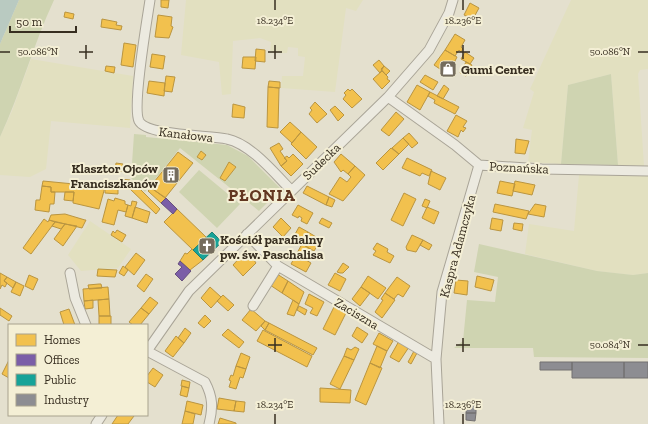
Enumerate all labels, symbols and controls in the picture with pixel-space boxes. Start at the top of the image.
scale bar [10,8,76,34]
text: 50 m [16,15,43,29]
text: 18.234°E [257,15,293,27]
text: 18.236°E [445,15,481,27]
text: 50.086°N [18,46,59,58]
text: 50.086°N [590,46,631,58]
shop icon: Gumi Center [438,59,458,79]
place label: Gumi Center [461,62,535,77]
street label: Kanałowa [158,124,215,145]
street label: Sudecka [299,139,344,183]
street label: Poznańska [489,158,550,177]
place label: Klasztor Ojców Franciszkanów [70,161,158,191]
building icon: Klasztor Ojców Franciszkanów [161,165,181,185]
district label: PŁONIA [228,185,296,205]
street label: Kaspra Adamczyka [437,192,479,299]
place label: Kościół parafialny pw. św. Paschalisa [220,232,324,262]
church icon: Kościół parafialny pw. św. Paschalisa [197,236,217,256]
street label: Zaciszna [332,294,382,333]
legend [8,324,148,416]
text: Homes [44,333,80,347]
text: 50.084°N [590,339,631,351]
text: Offices [44,353,80,367]
text: Public [44,373,77,387]
text: Industry [44,393,90,407]
text: 18.234°E [257,399,293,411]
text: 18.236°E [445,399,481,411]

